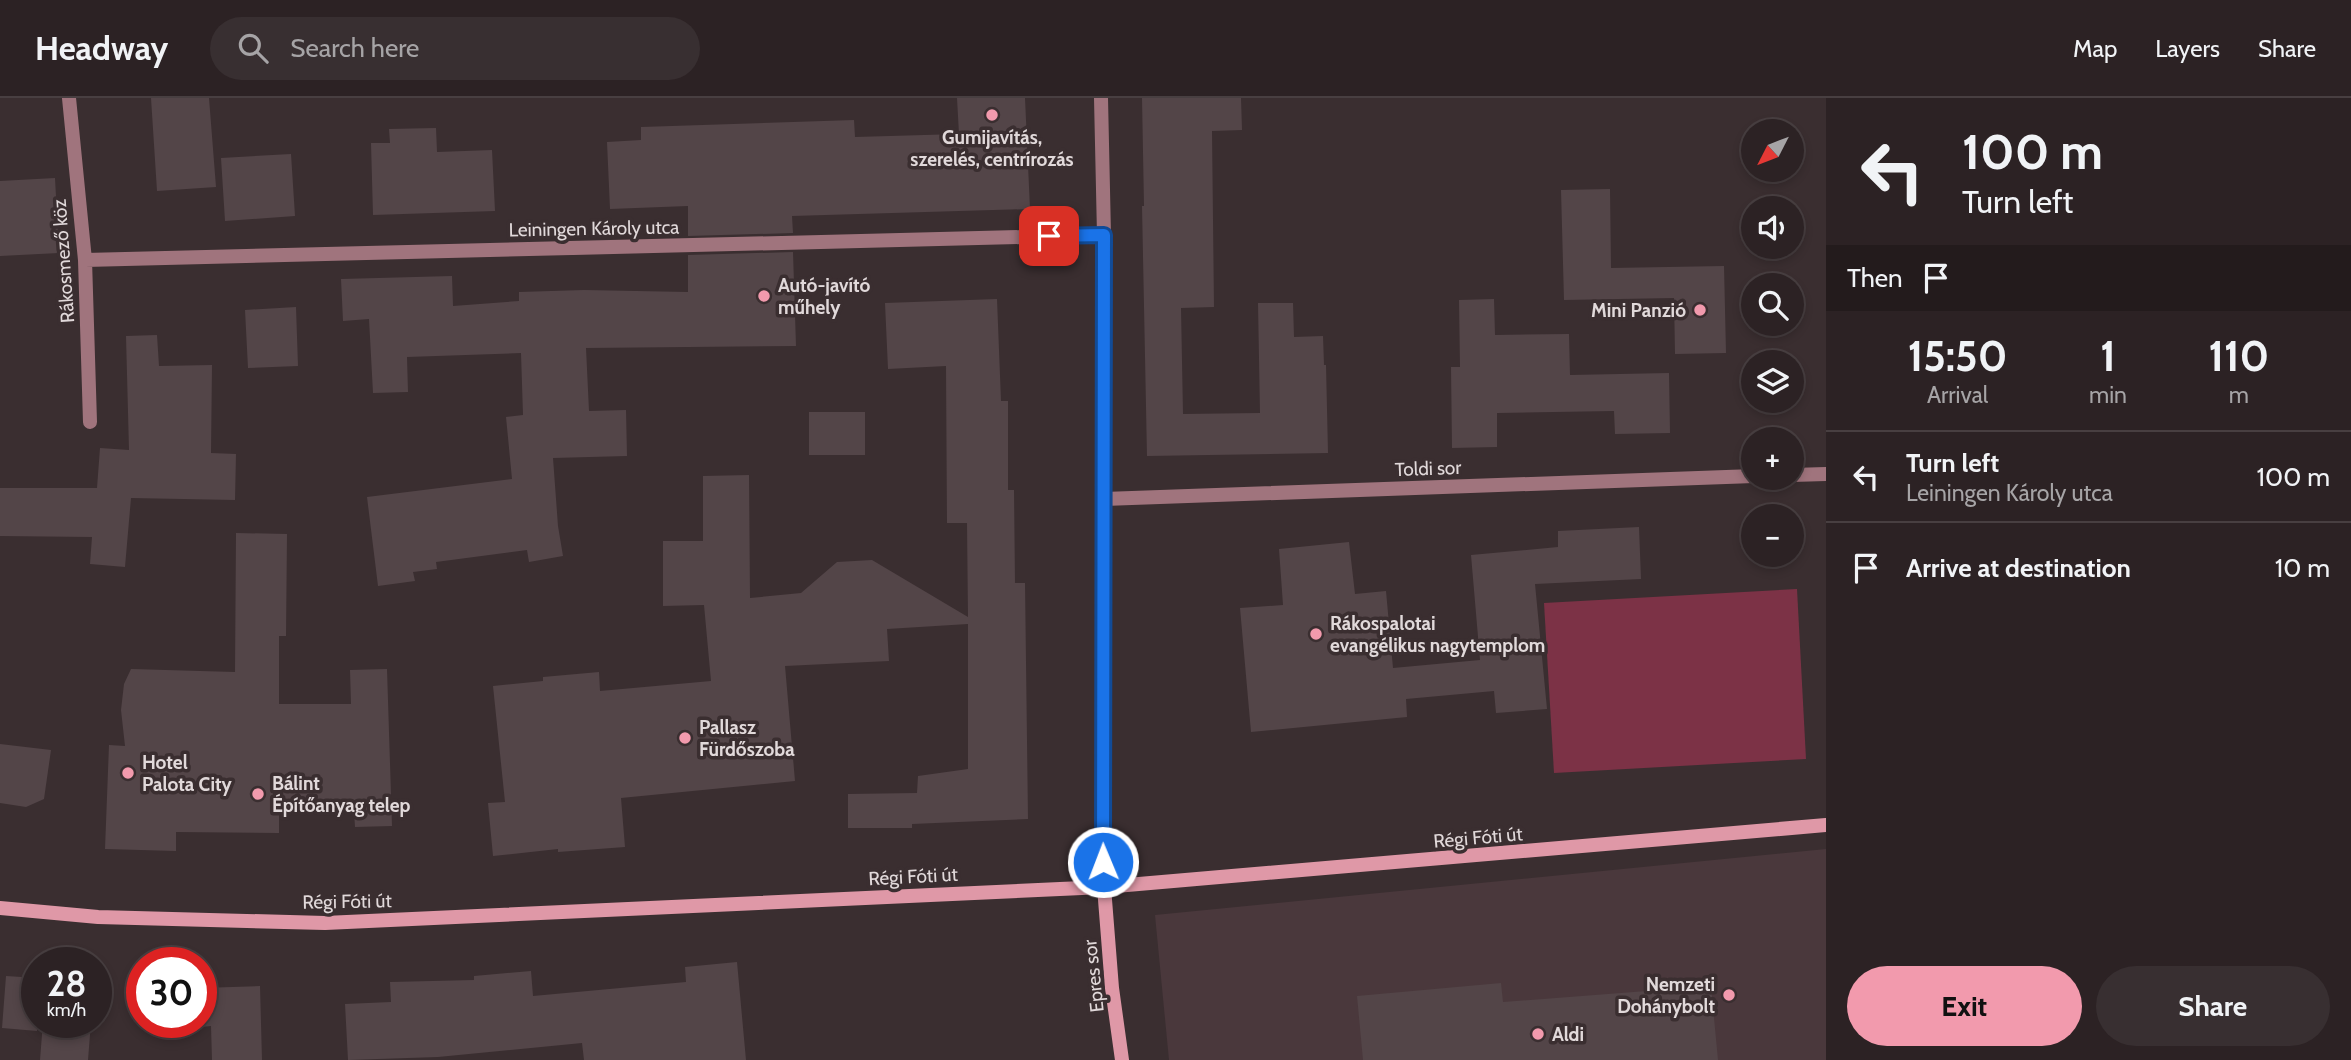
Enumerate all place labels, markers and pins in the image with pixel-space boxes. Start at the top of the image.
marker: Gumijavítás, szerelés, centrírozás [984,107,1000,123]
place label: Gumijavítás, szerelés, centrírozás [910,126,1074,171]
pin [1019,206,1079,266]
place label: Autó-javító műhely [778,274,871,319]
marker: Autó-javító műhely [756,288,772,304]
place label: Mini Panzió [1591,299,1686,322]
marker: Mini Panzió [1692,302,1708,318]
place label: Rákospalotai evangélikus nagytemplom [1330,612,1545,657]
marker: Rákospalotai evangélikus nagytemplom [1308,626,1324,642]
place label: Pallasz Fürdőszoba [699,716,795,761]
marker: Pallasz Fürdőszoba [677,730,693,746]
place label: Hotel Palota City [142,751,233,796]
marker: Hotel Palota City [120,765,136,781]
place label: Bálint Építőanyag telep [272,772,410,817]
marker: Bálint Építőanyag telep [250,786,266,802]
place label: Nemzeti Dohánybolt [1617,973,1715,1018]
marker: Nemzeti Dohánybolt [1721,987,1737,1003]
place label: Aldi [1552,1023,1584,1046]
marker: Aldi [1530,1026,1546,1042]

